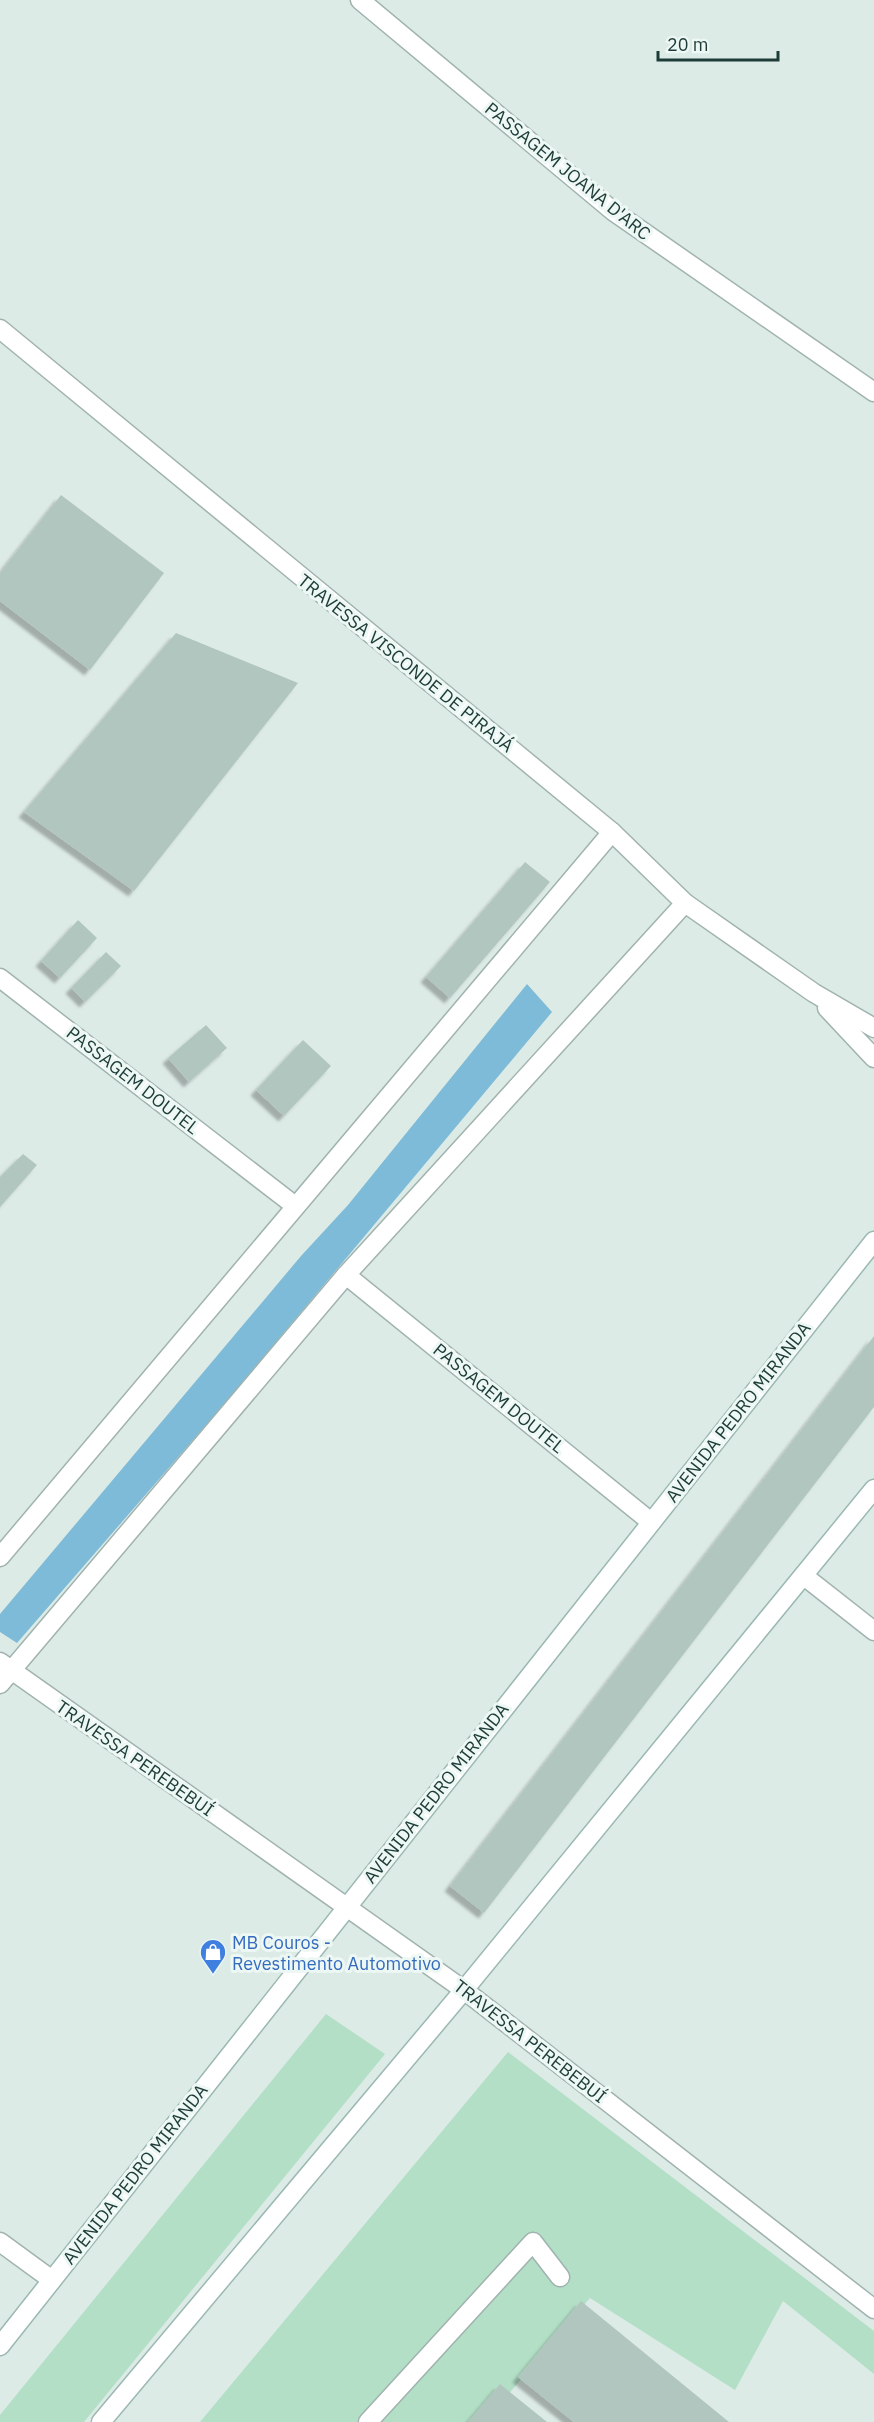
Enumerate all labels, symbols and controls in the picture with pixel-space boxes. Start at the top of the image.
scale bar [658,24,778,62]
text: 20 m [667,33,709,56]
street label: PASSAGEM JOANA D'ARC [480,97,656,245]
street label: TRAVESSA VISCONDE DE PIRAJÁ [293,569,519,758]
street label: PASSAGEM DOUTEL [62,1021,204,1139]
street label: AVENIDA PEDRO MIRANDA [660,1317,816,1507]
street label: PASSAGEM DOUTEL [429,1338,569,1458]
street label: TRAVESSA PEREBEBUÍ [52,1695,218,1821]
street label: AVENIDA PEDRO MIRANDA [358,1698,514,1888]
place label: MB Couros - Revestimento Automotivo [232,1931,441,1975]
shop icon: MB Couros - Revestimento Automotivo [198,1937,228,1975]
street label: TRAVESSA PEREBEBUÍ [449,1974,611,2108]
street label: AVENIDA PEDRO MIRANDA [57,2079,213,2269]

